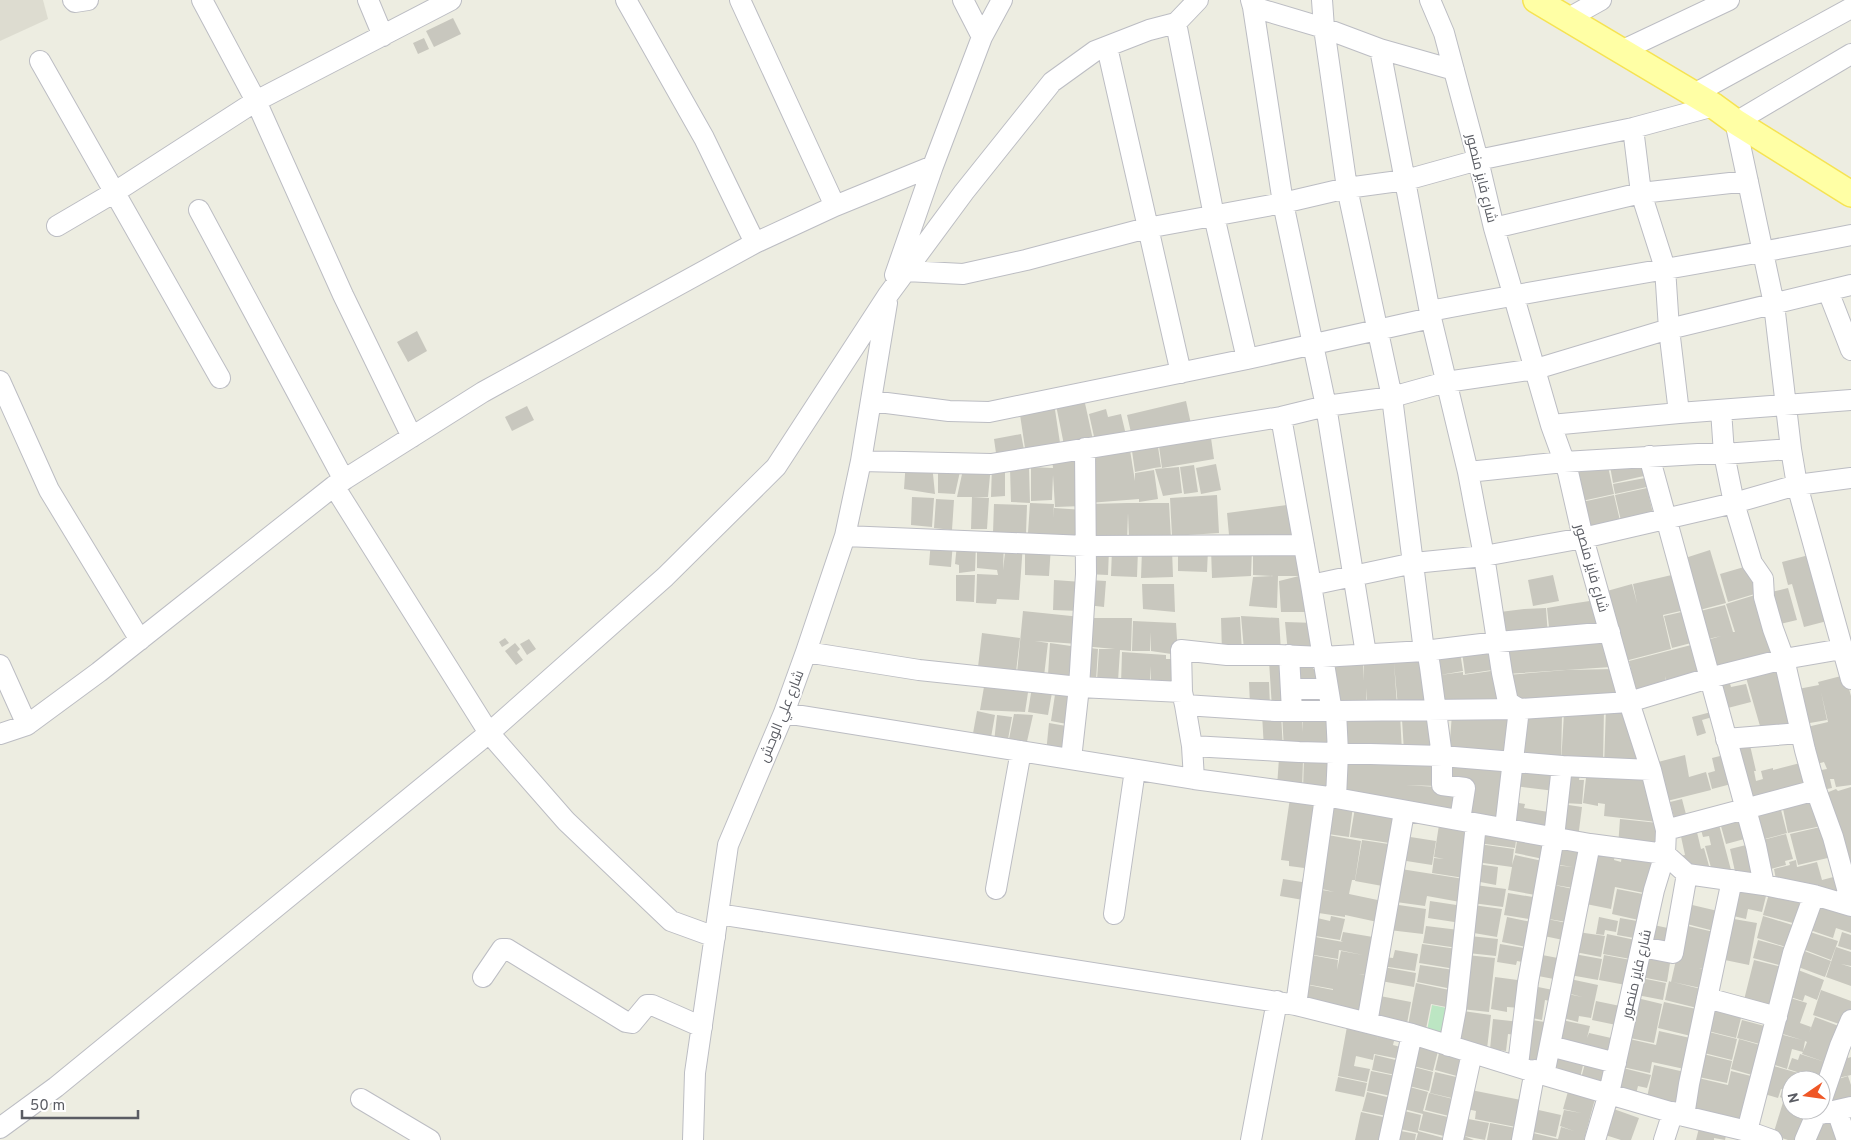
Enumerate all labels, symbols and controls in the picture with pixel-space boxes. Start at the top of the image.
street label: شارع فايز منصور [1461,131,1500,225]
street label: شارع فايز منصور [1570,521,1611,615]
street label: شارع علي الوحش [756,668,810,766]
street label: شارع فايز منصور [1619,928,1656,1022]
north arrow [1781,1070,1831,1120]
scale bar [22,1088,139,1120]
text: N [1785,1091,1804,1104]
text: 50 m [30,1097,65,1116]

